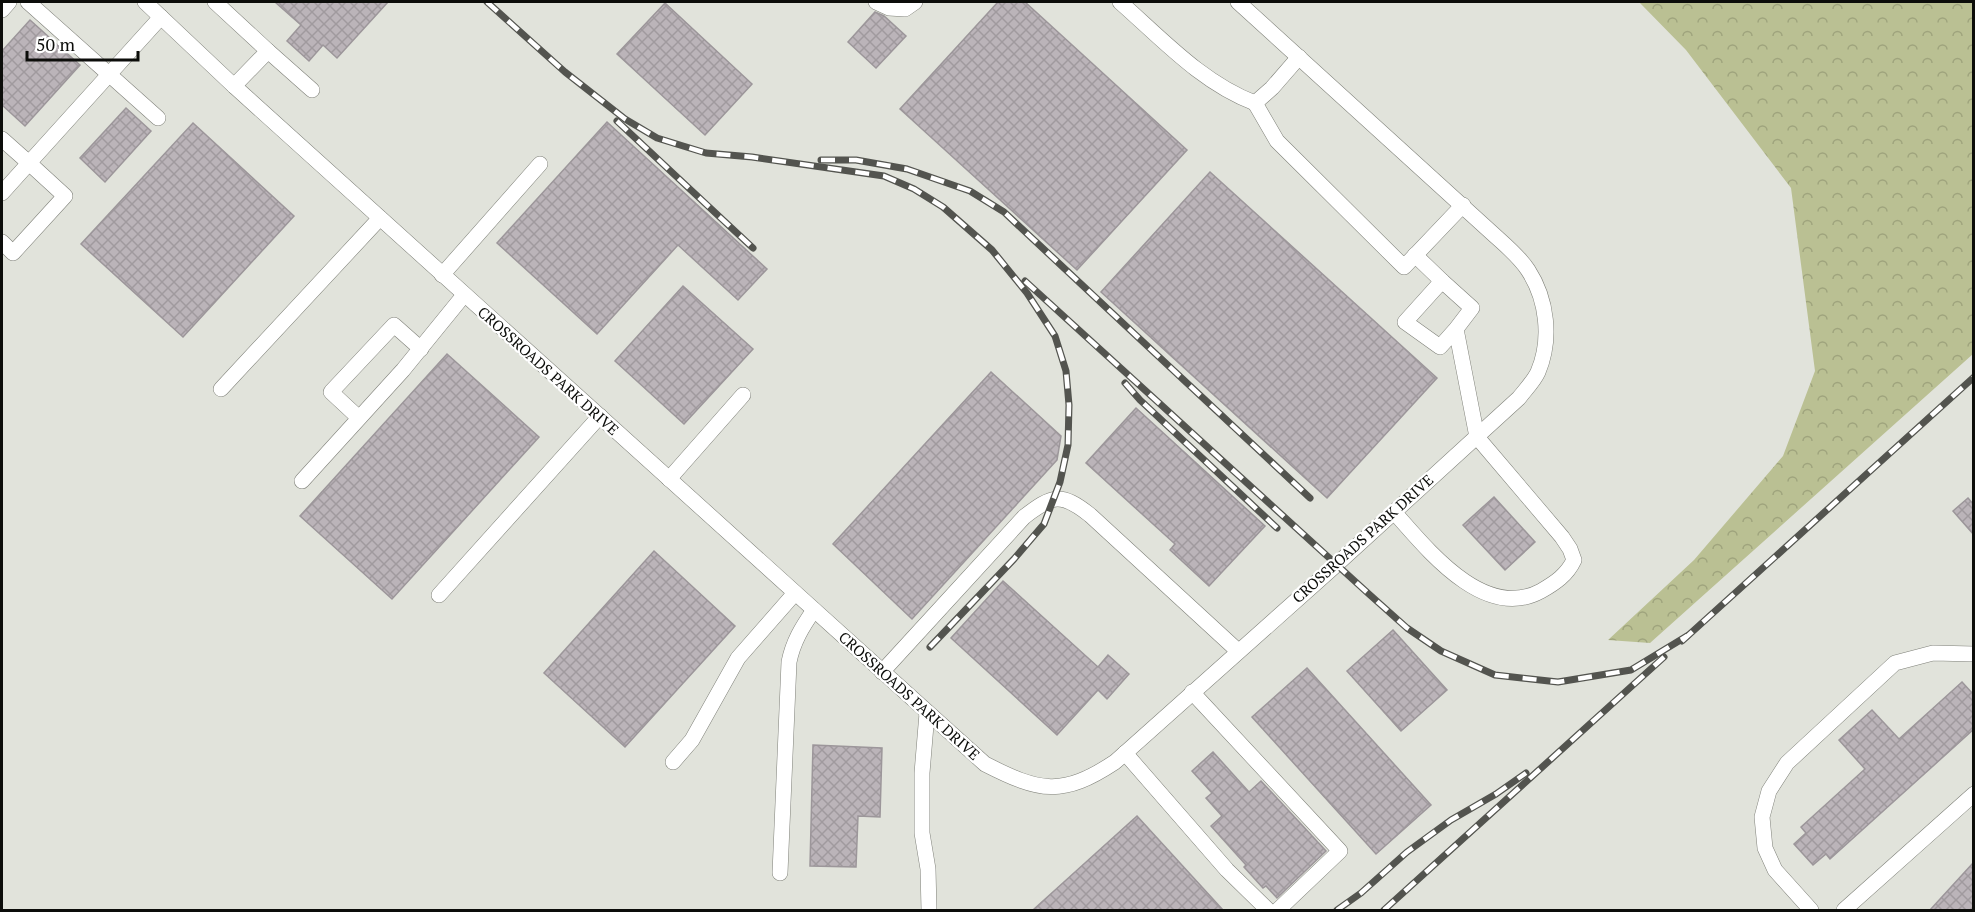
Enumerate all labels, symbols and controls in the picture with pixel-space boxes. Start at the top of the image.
scale bar [27,24,138,62]
text: 50 m [36,32,76,56]
street label: CROSSROADS PARK DRIVE [474,302,623,439]
street label: CROSSROADS PARK DRIVE [1288,470,1437,607]
street label: CROSSROADS PARK DRIVE [835,627,984,764]

